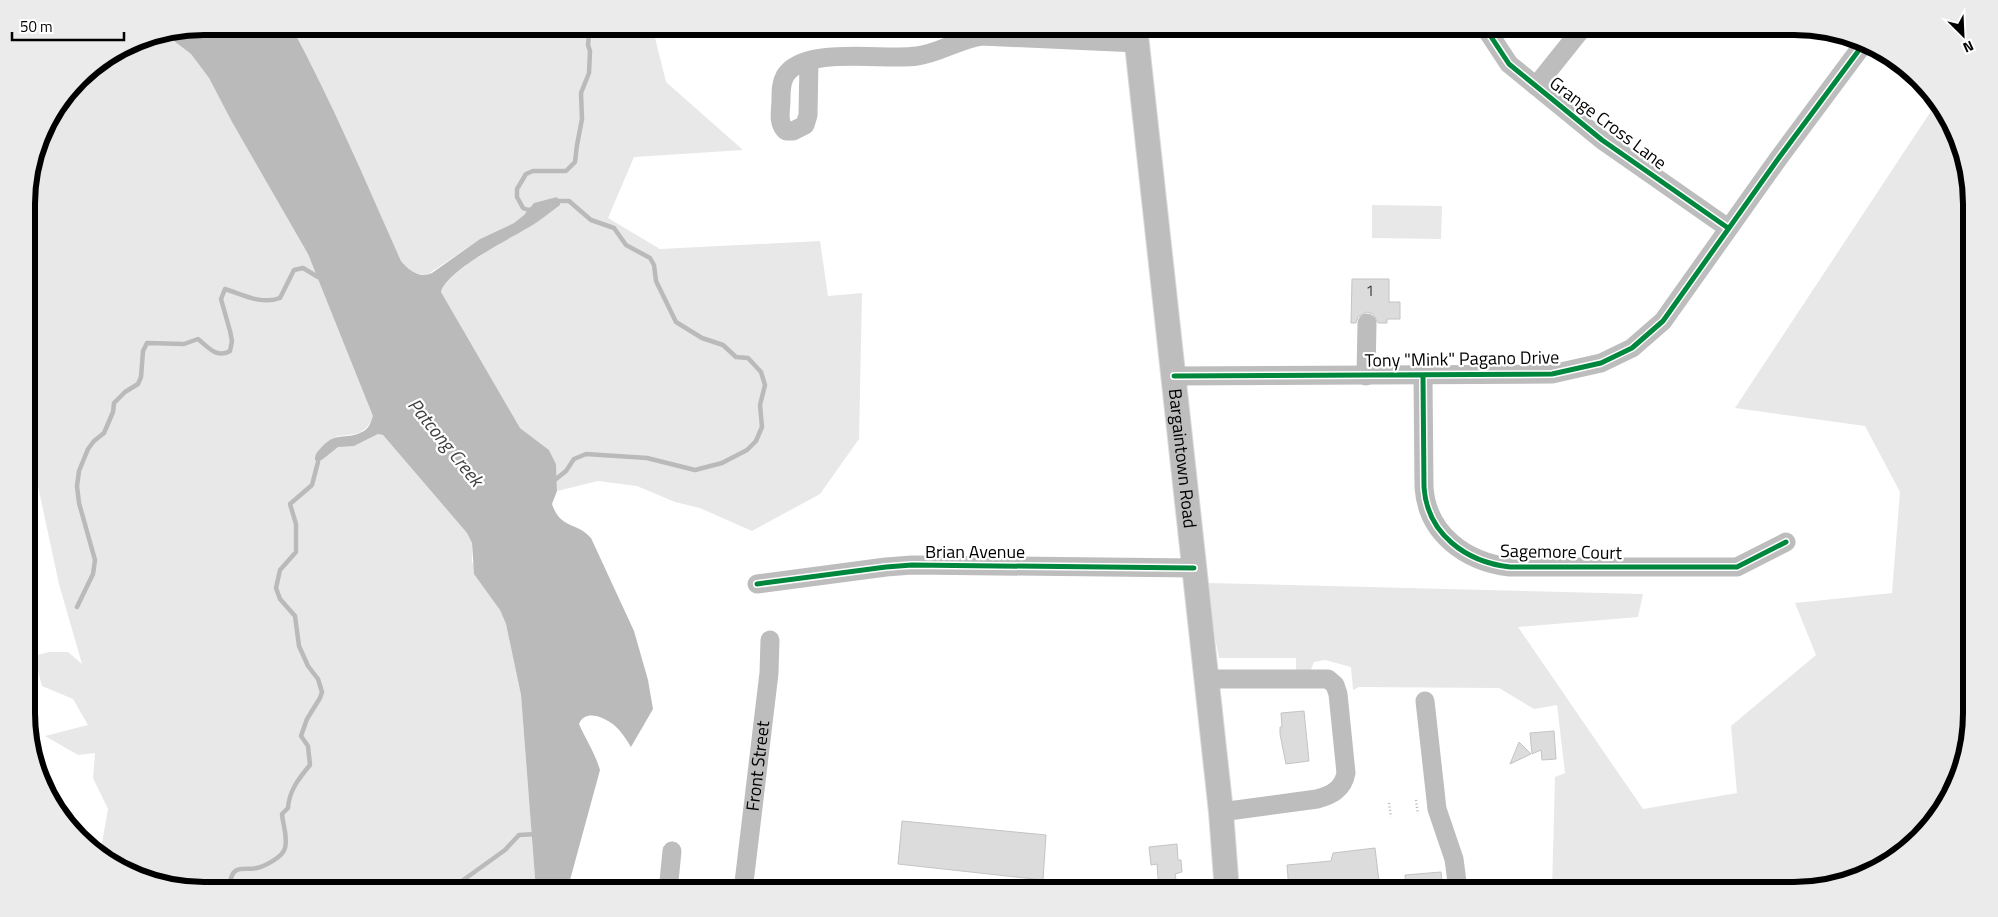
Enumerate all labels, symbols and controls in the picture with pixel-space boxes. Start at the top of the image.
scale bar [12,10,125,42]
north arrow [1938,10,1988,60]
text: 50 m [20,15,53,38]
text: N [1960,36,1977,59]
street label: Grange Cross Lane [1544,69,1673,176]
house number: 1 [1366,279,1374,302]
street label: Tony "Mink" Pagano Drive [1364,343,1560,374]
street label: Bargaintown Road [1162,387,1204,530]
water label: Patcong Creek [402,391,493,494]
street label: Sagemore Court [1500,537,1623,566]
street label: Brian Avenue [925,538,1025,565]
street label: Front Street [739,718,776,813]

